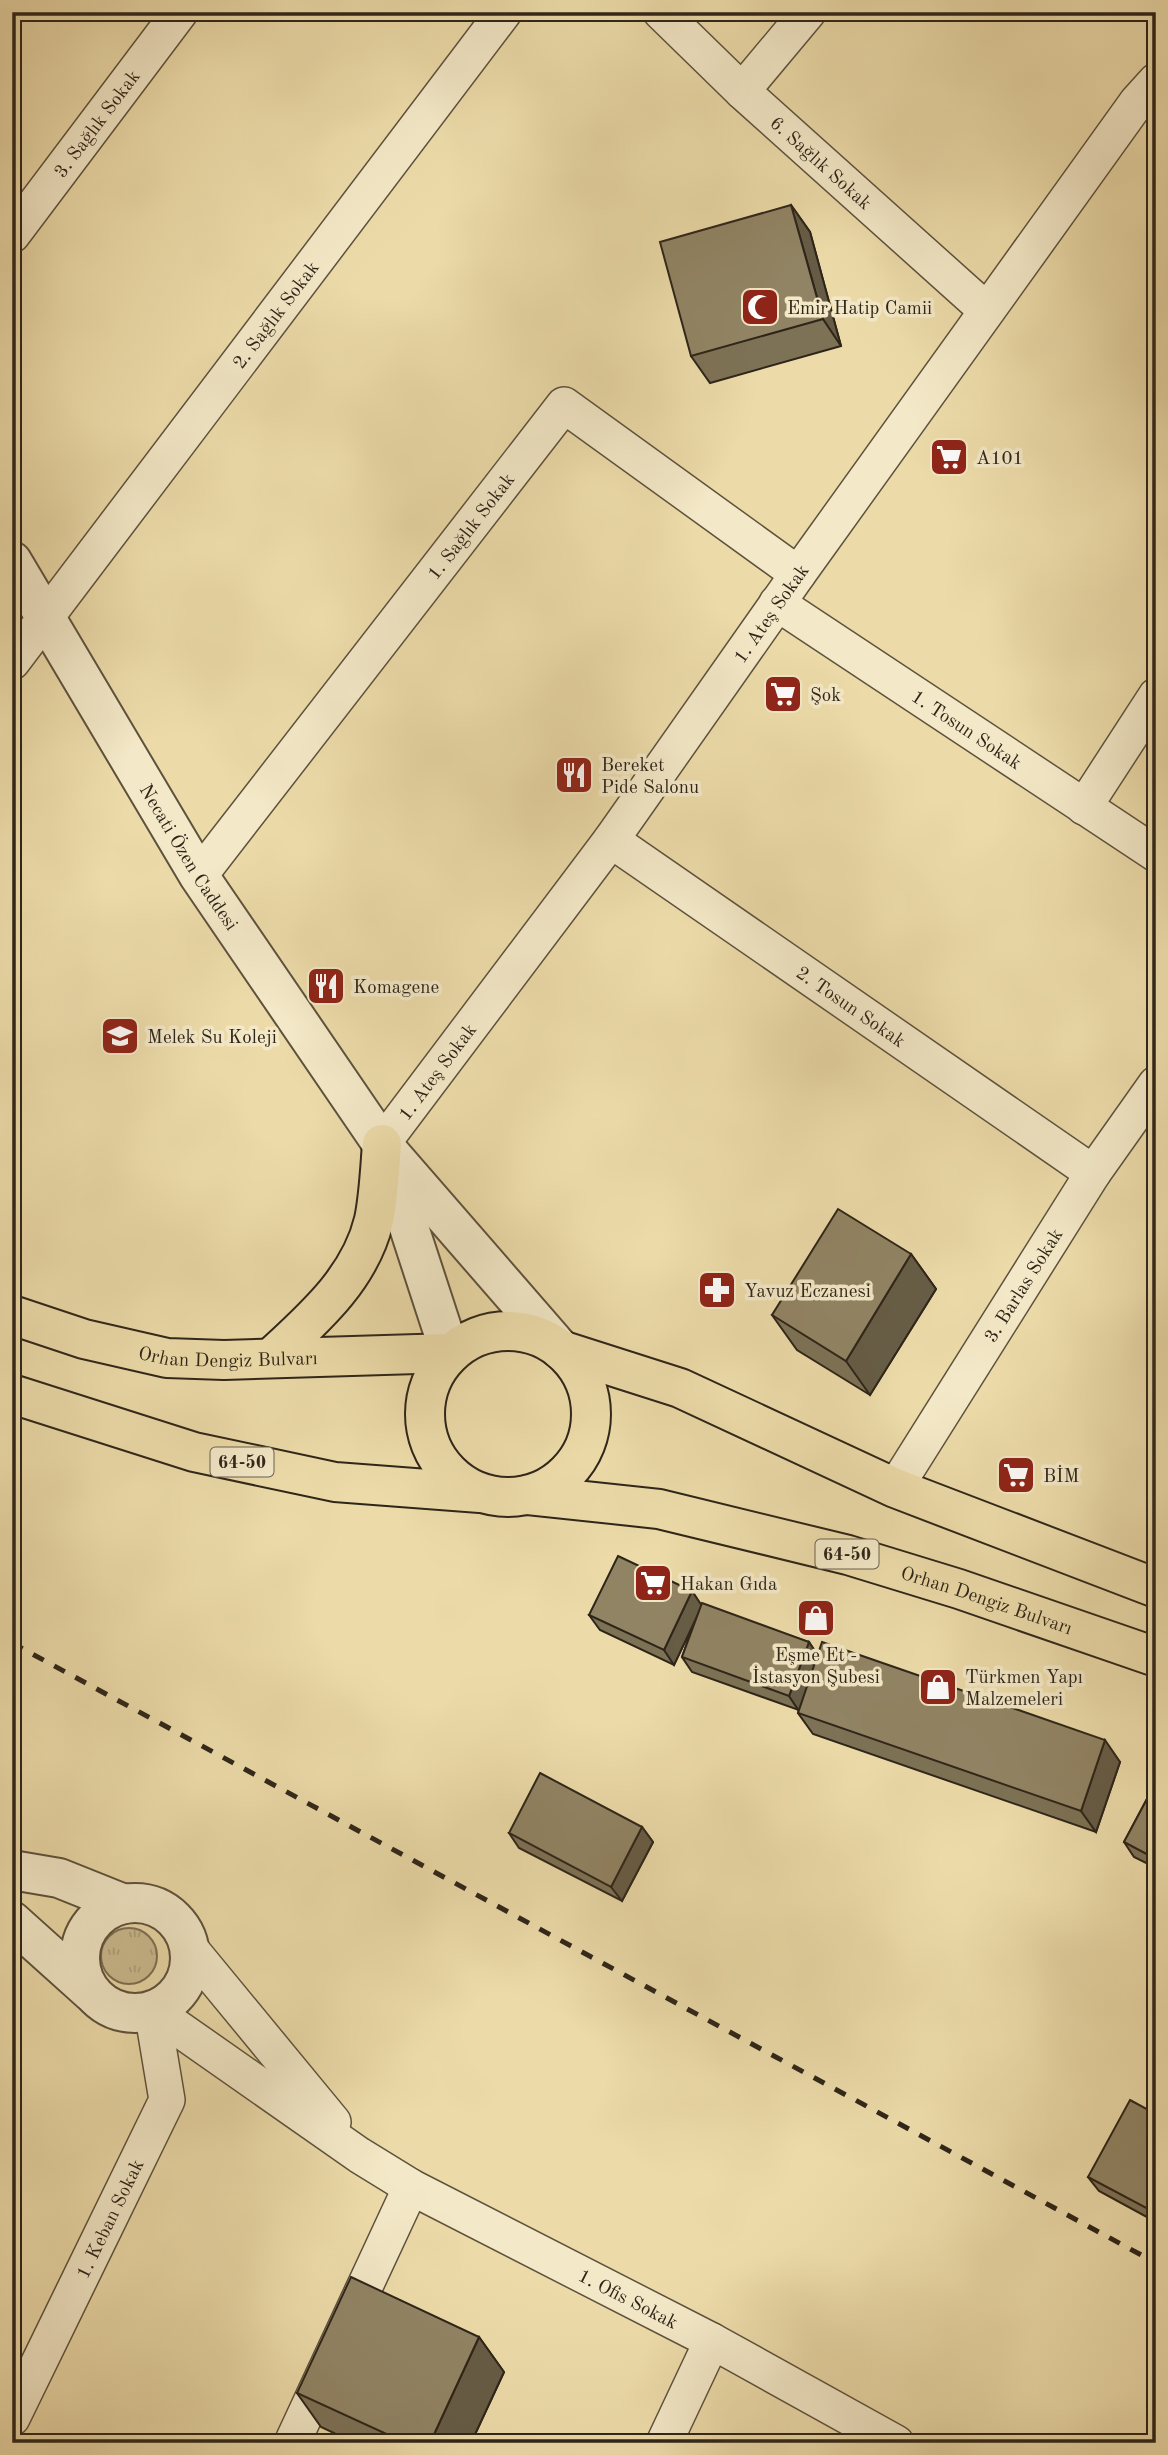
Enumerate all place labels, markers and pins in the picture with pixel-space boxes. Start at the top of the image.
mosque icon: Emir Hatip Camii [739,286,781,328]
place label: Emir Hatip Camii [787,300,932,319]
supermarket icon: A101 [928,436,970,478]
place label: A101 [976,450,1024,469]
supermarket icon: Şok [762,673,804,715]
place label: Şok [810,687,841,706]
restaurant icon: Bereket Pide Salonu [553,754,595,796]
place label: Bereket Pide Salonu [601,757,699,798]
restaurant icon: Komagene [305,965,347,1007]
place label: Komagene [353,979,439,998]
school or university icon: Melek Su Koleji [99,1015,141,1057]
place label: Melek Su Koleji [147,1029,277,1048]
pharmacy icon: Yavuz Eczanesi [696,1269,738,1311]
place label: Yavuz Eczanesi [744,1283,871,1302]
supermarket icon: BİM [995,1454,1037,1496]
place label: BİM [1043,1465,1080,1487]
supermarket icon: Hakan Gıda [632,1562,674,1604]
place label: Hakan Gıda [680,1576,778,1595]
shop icon: Eşme Et - İstasyon Şubesi [795,1597,837,1639]
place label: Eşme Et - İstasyon Şubesi [752,1647,880,1688]
shop icon: Türkmen Yapı Malzemeleri [917,1666,959,1708]
place label: Türkmen Yapı Malzemeleri [965,1669,1083,1710]

